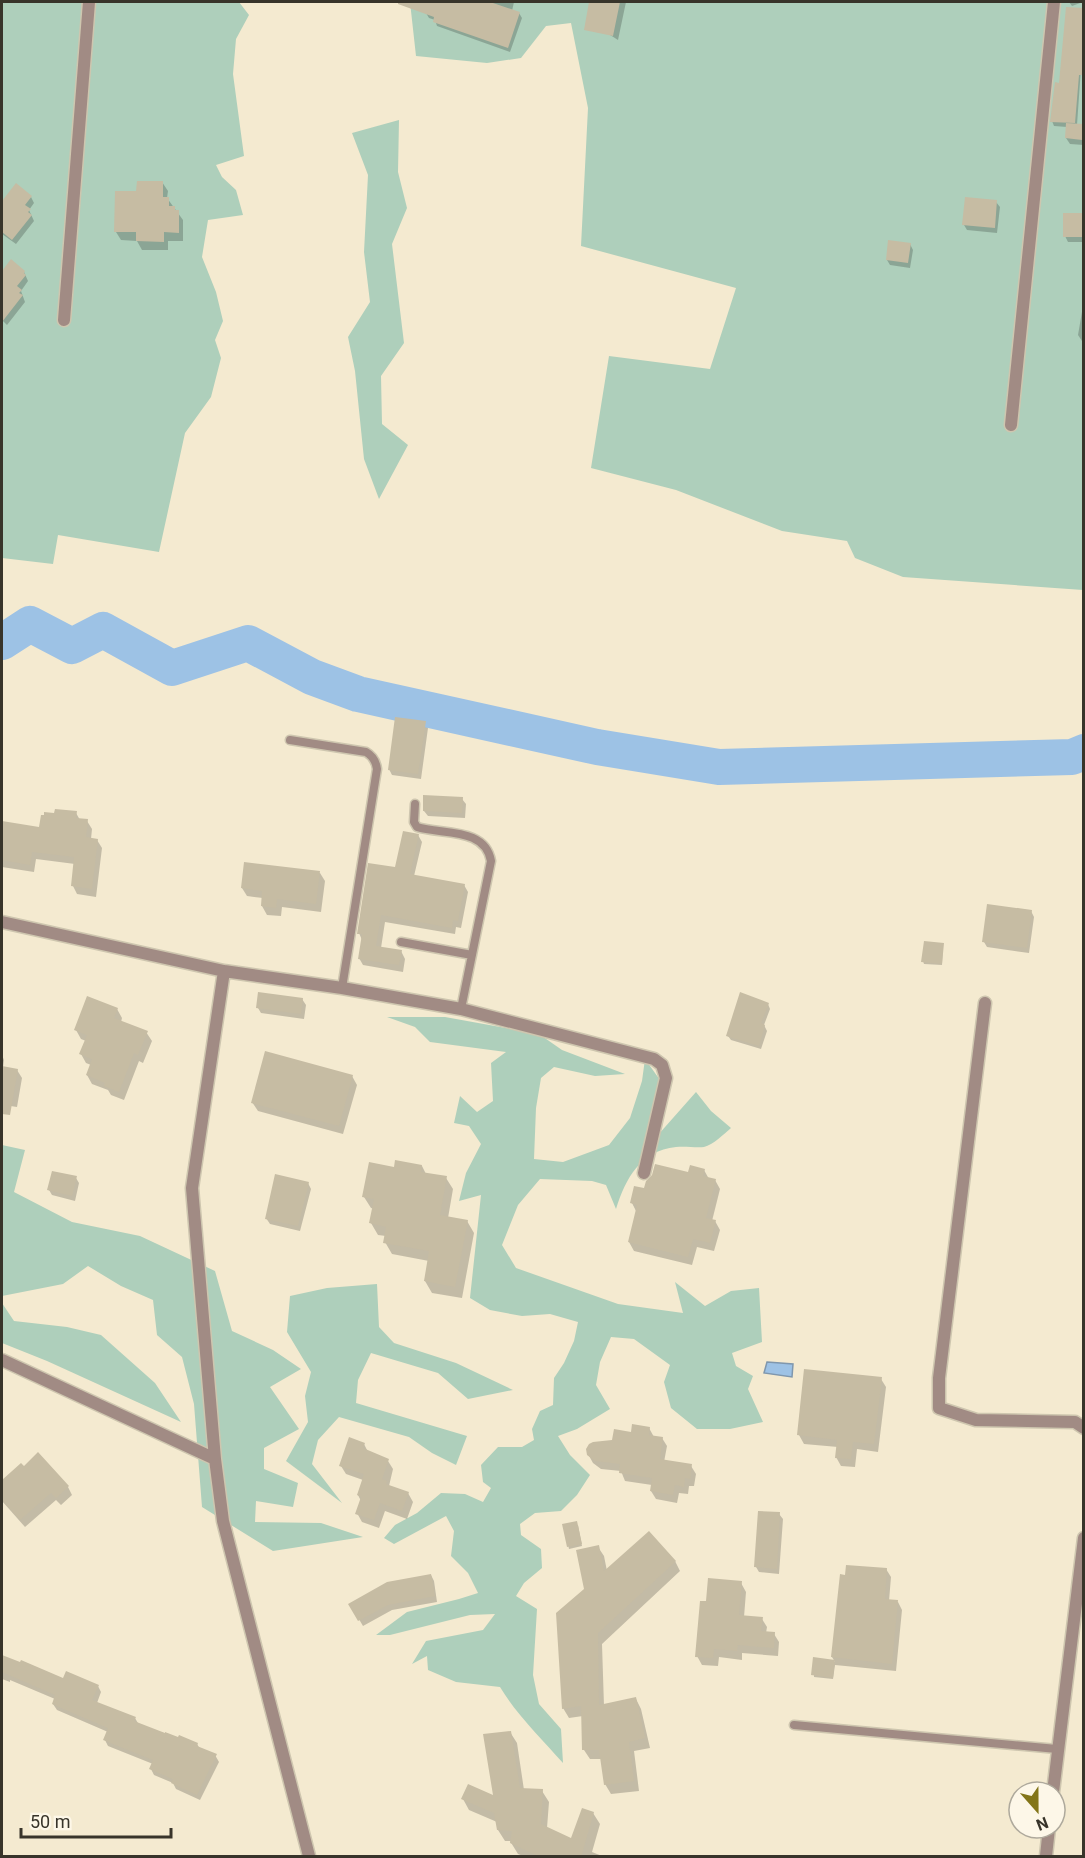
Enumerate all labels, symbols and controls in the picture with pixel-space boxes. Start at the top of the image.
north arrow [1007,1780,1067,1840]
scale bar [21,1801,171,1839]
text: 50 m [30,1811,70,1832]
text: N [1034,1813,1051,1834]

